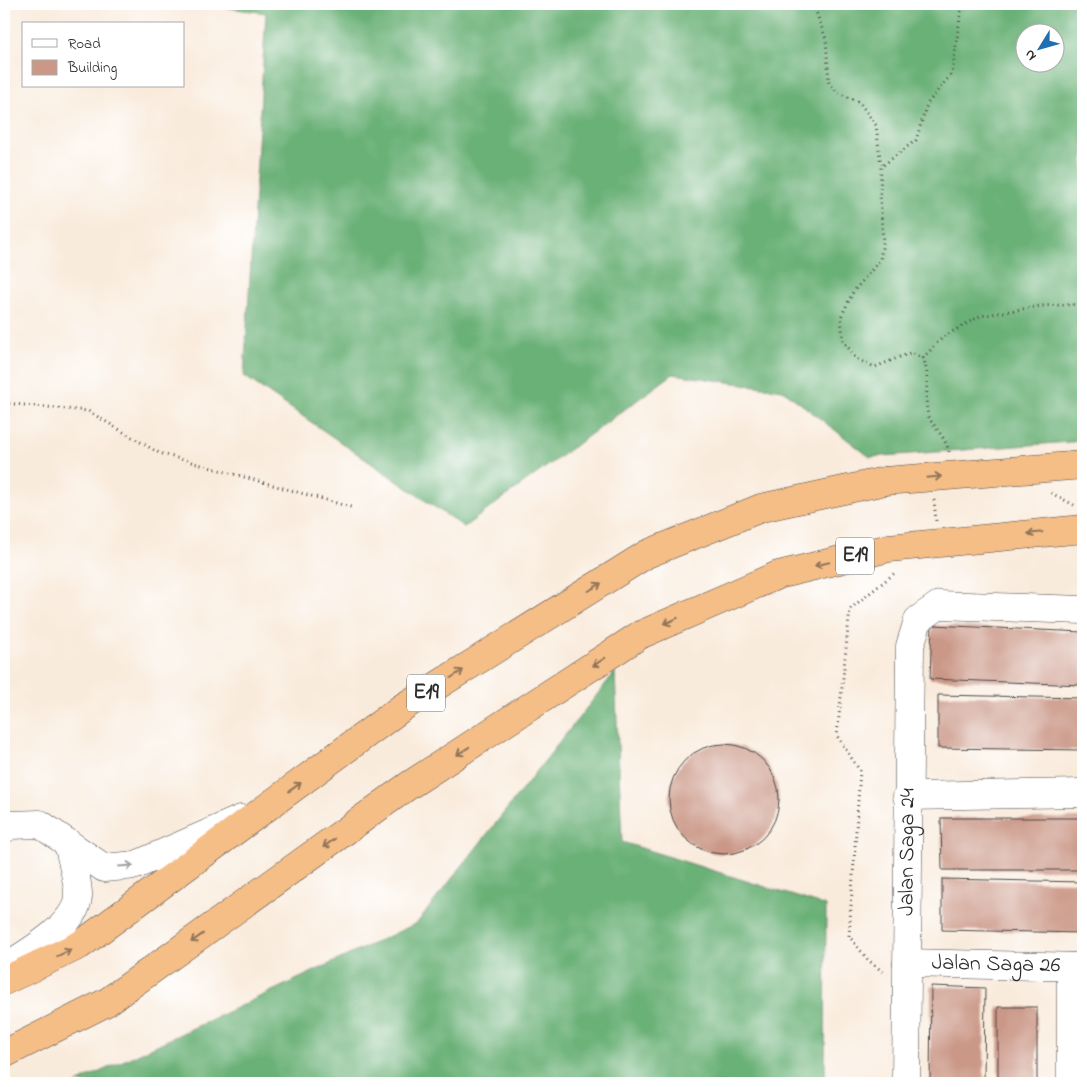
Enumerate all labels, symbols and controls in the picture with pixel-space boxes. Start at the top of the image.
legend [22,22,185,88]
north arrow [1014,22,1064,72]
text: Road [68,33,101,55]
text: N [1020,45,1042,65]
text: Building [67,57,117,80]
one-way arrow [926,472,942,481]
one-way arrow [1027,529,1043,538]
road number: E19 [836,538,874,574]
one-way arrow [815,560,831,569]
one-way arrow [587,582,601,592]
one-way arrow [664,617,679,627]
one-way arrow [592,657,606,667]
one-way arrow [449,668,463,678]
road number: E19 [407,674,445,711]
one-way arrow [456,745,470,756]
one-way arrow [288,781,301,792]
street label: Jalan Saga 24 [892,788,925,916]
one-way arrow [322,838,336,848]
one-way arrow [118,861,134,871]
one-way arrow [191,932,204,943]
one-way arrow [56,947,71,957]
street label: Jalan Saga 26 [931,948,1061,983]

